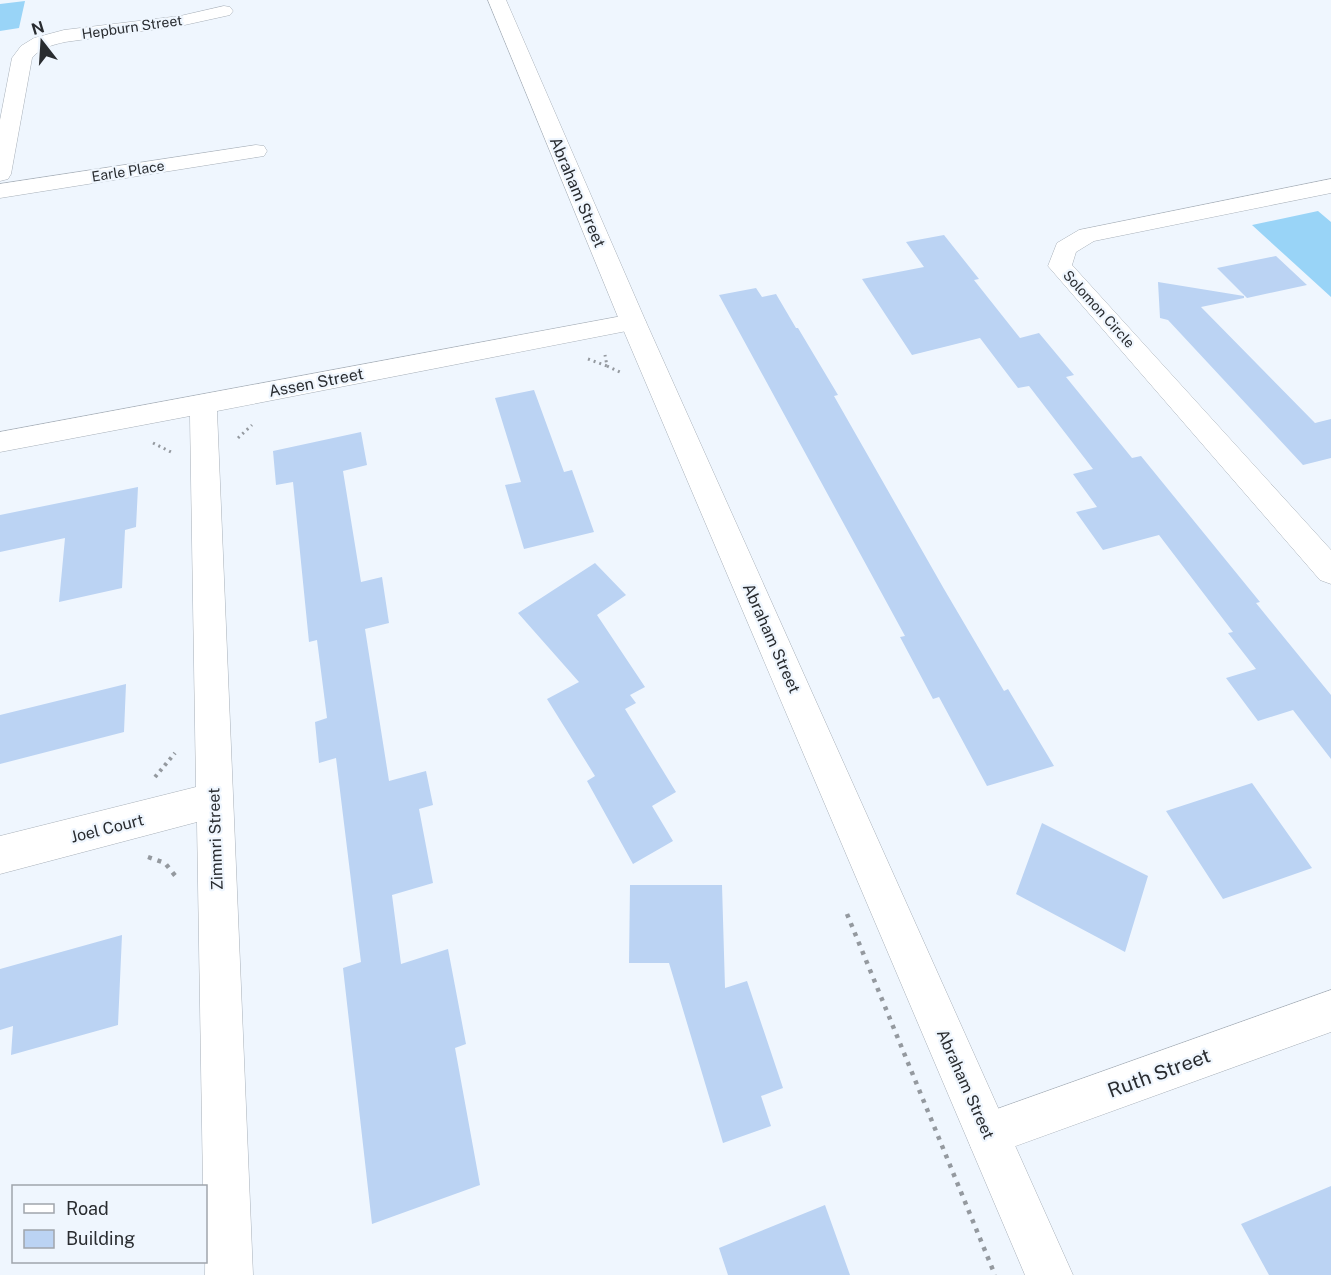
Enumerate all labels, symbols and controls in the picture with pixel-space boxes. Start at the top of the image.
north arrow [12,12,72,72]
street label: Hepburn Street [81,12,183,42]
text: N [29,17,47,39]
street label: Abraham Street [546,134,609,250]
street label: Earle Place [91,157,165,185]
street label: Solomon Circle [1060,267,1138,351]
street label: Assen Street [267,364,365,401]
street label: Abraham Street [739,580,804,696]
street label: Zimmri Street [204,787,227,891]
street label: Joel Court [69,810,146,847]
street label: Abraham Street [933,1026,998,1142]
street label: Ruth Street [1104,1043,1214,1103]
legend [12,1185,207,1263]
text: Road [66,1198,109,1219]
text: Building [66,1228,135,1249]

